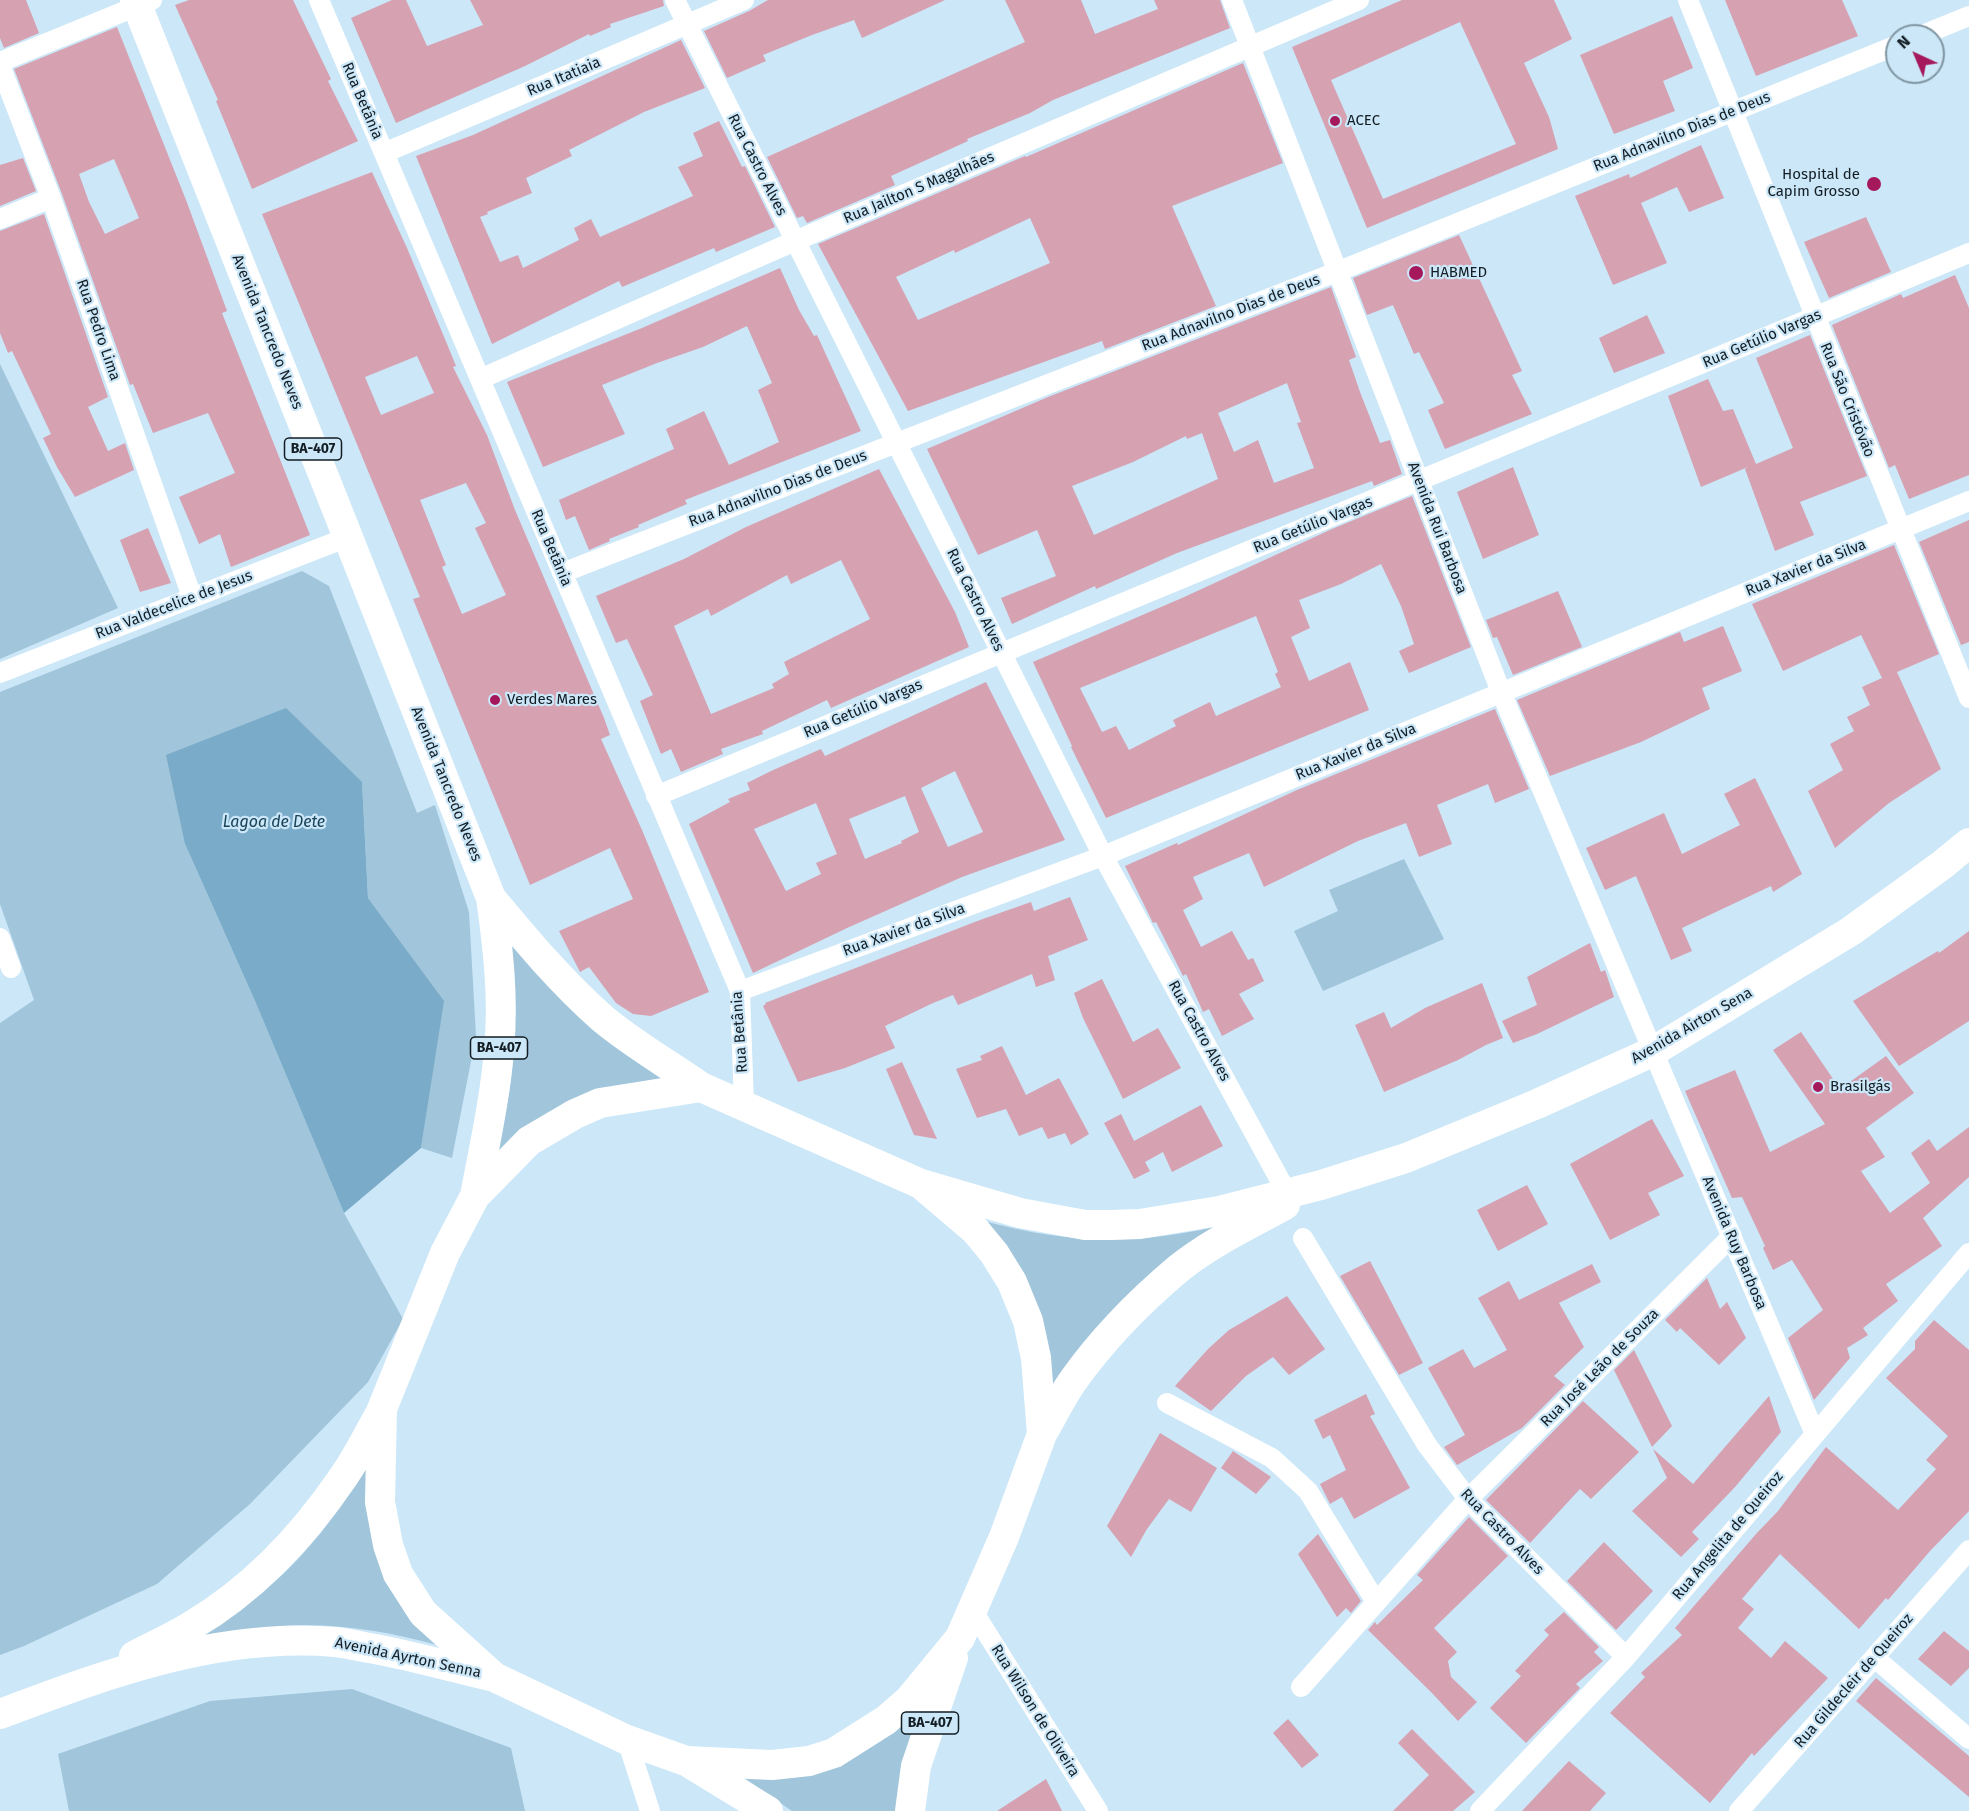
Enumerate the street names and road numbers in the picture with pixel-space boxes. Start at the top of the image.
street label: Rua Itatiaia [525,53,603,101]
street label: Rua Betânia [338,60,386,142]
street label: Rua Adnavilno Dias de Deus [1591,88,1773,176]
street label: Rua Castro Alves [724,111,790,219]
street label: Rua Jailton S Magalhães [841,148,997,228]
street label: Avenida Tancredo Neves [228,252,306,412]
street label: Rua Adnavilno Dias de Deus [1139,271,1323,355]
street label: Rua Pedro Lima [72,277,124,383]
street label: Rua Getúlio Vargas [1700,306,1824,372]
street label: Rua São Cristóvão [1816,340,1878,460]
road number: BA-407 [284,438,342,460]
street label: Rua Adnavilno Dias de Deus [686,447,870,531]
street label: Avenida Rui Barbosa [1404,459,1470,597]
street label: Rua Getúlio Vargas [1251,493,1375,557]
street label: Rua Betânia [527,507,575,589]
street label: Rua Xavier da Silva [1743,536,1869,600]
street label: Rua Castro Alves [942,546,1008,654]
street label: Rua Valdecelice de Jesus [93,567,255,643]
street label: Rua Getúlio Vargas [801,676,925,742]
street label: Avenida Tancredo Neves [407,704,485,864]
street label: Rua Xavier da Silva [1293,720,1419,784]
street label: Rua Xavier da Silva [841,900,967,960]
street label: Rua Castro Alves [1164,978,1234,1084]
street label: Avenida Airton Sena [1628,984,1756,1068]
street label: Rua Betânia [728,991,752,1073]
road number: BA-407 [470,1037,528,1059]
street label: Avenida Ruy Barbosa [1698,1174,1770,1312]
street label: Rua José Leão de Souza [1537,1305,1663,1431]
street label: Rua Angelita de Queiroz [1669,1468,1787,1604]
street label: Rua Castro Alves [1457,1485,1547,1579]
street label: Rua Gildecleir de Queiroz [1791,1610,1917,1752]
street label: Avenida Ayrton Senna [333,1634,483,1682]
street label: Rua Wilson de Oliveira [987,1641,1083,1781]
road number: BA-407 [902,1712,958,1734]

